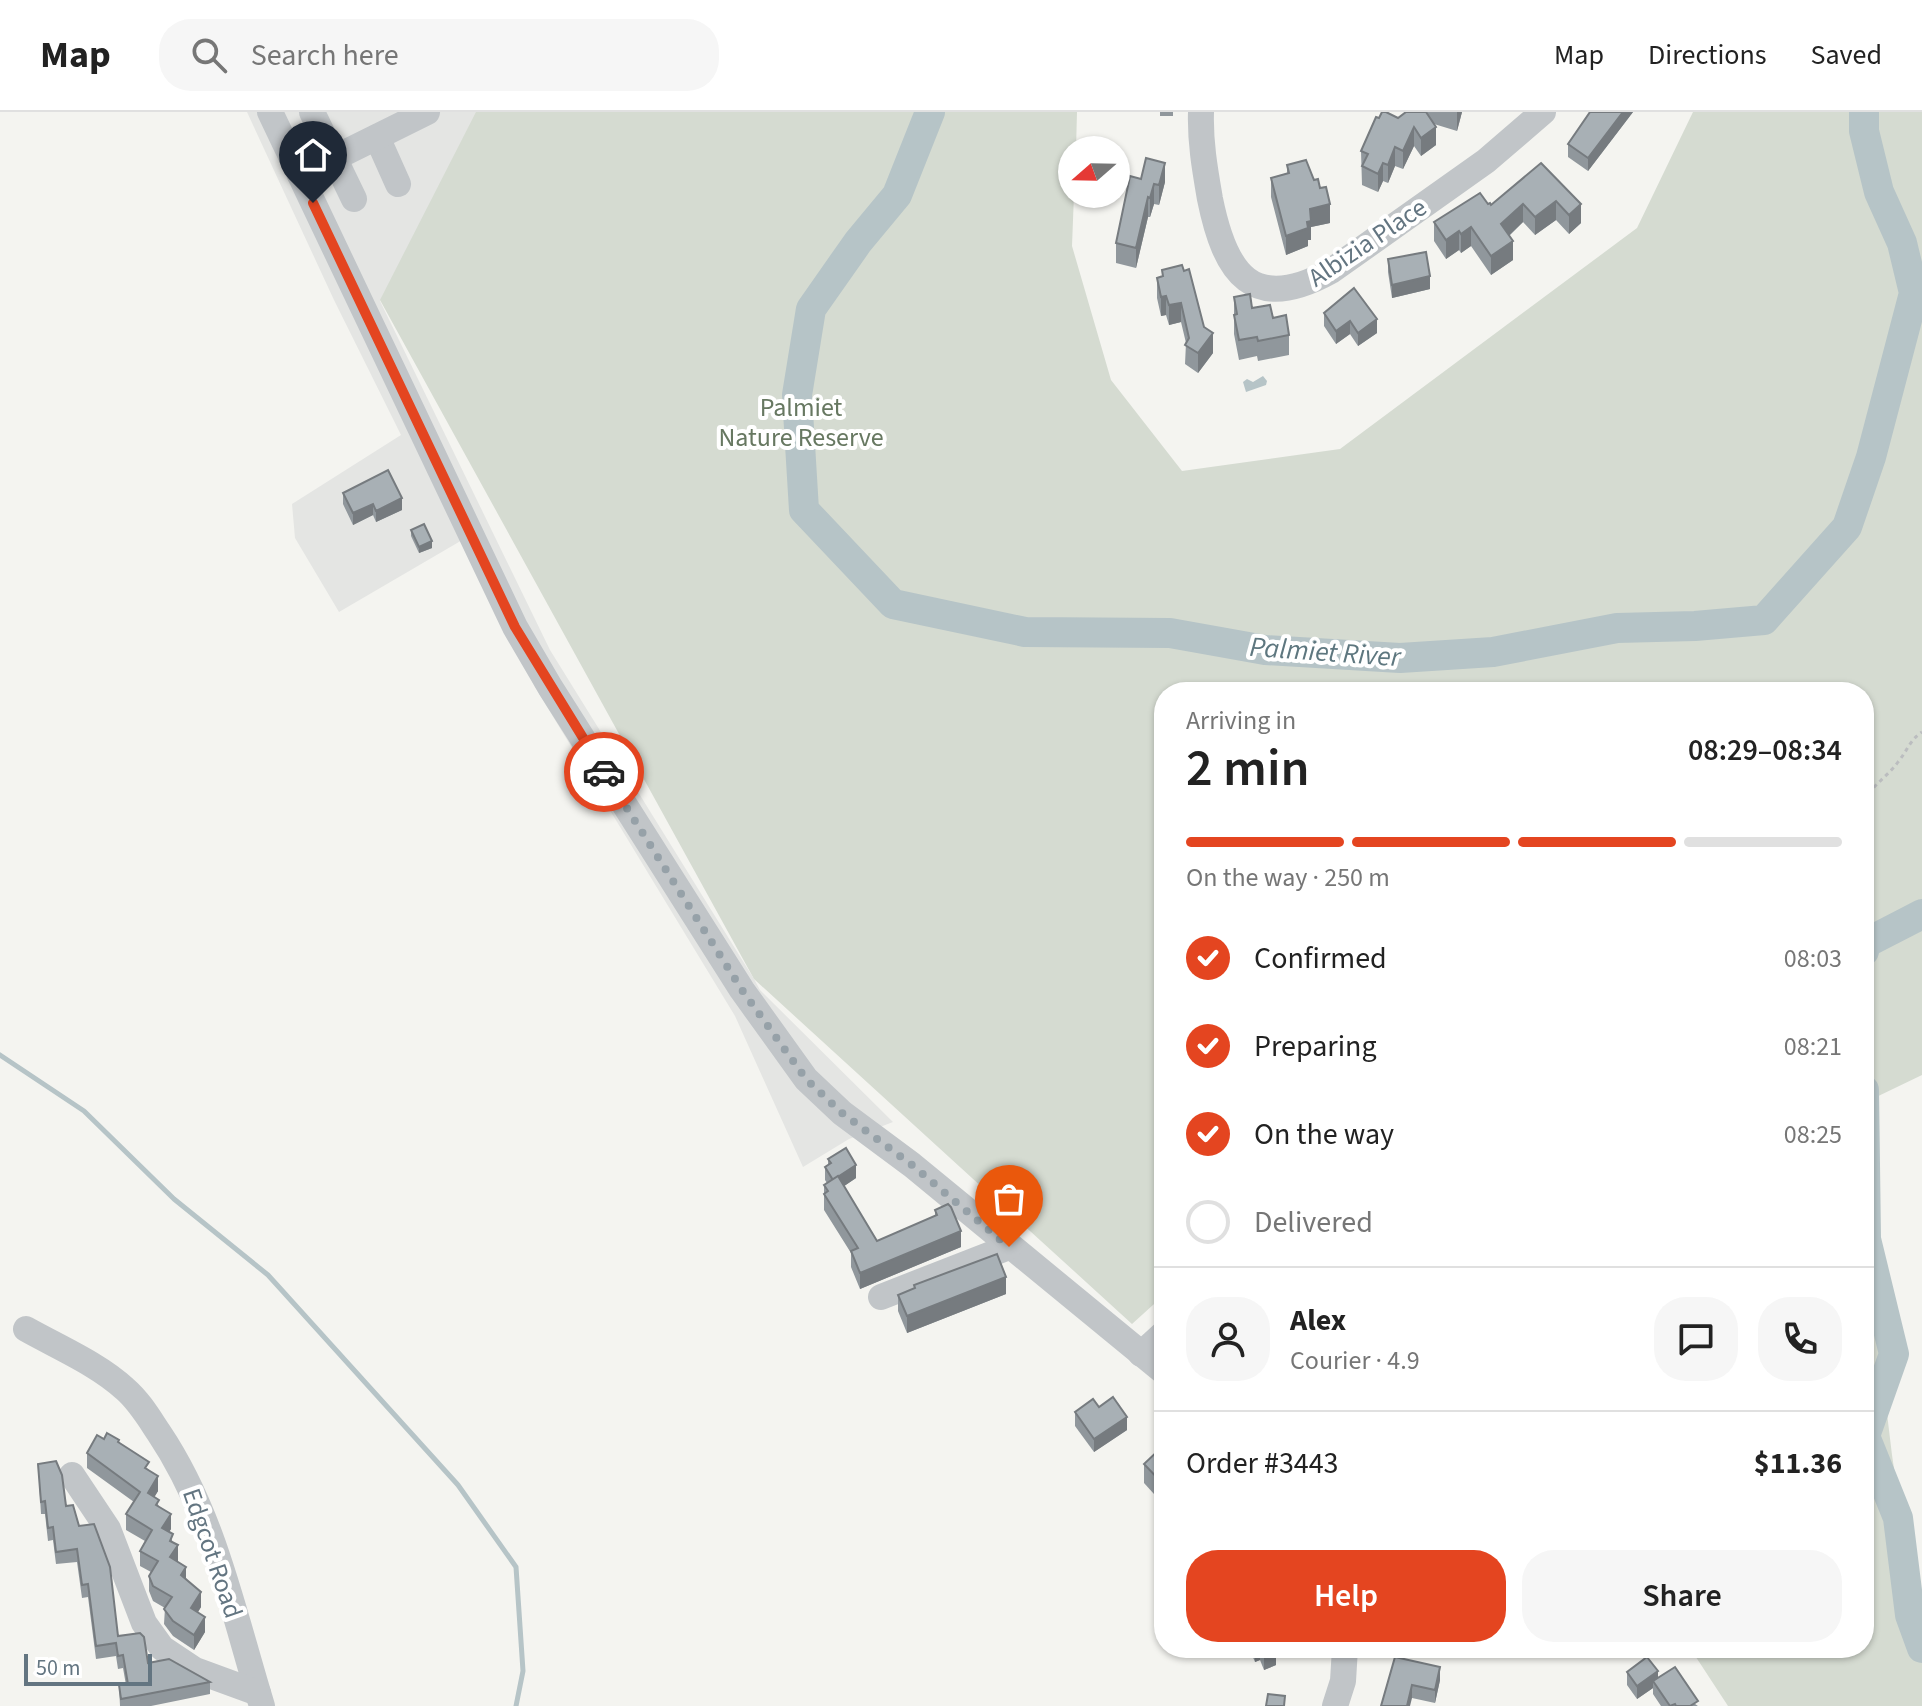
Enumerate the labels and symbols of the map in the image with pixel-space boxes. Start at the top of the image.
pin [279,121,347,203]
north arrow [1058,136,1130,208]
street label: Albizia Place [1301,189,1434,296]
park label: Palmiet Nature Reserve [718,389,884,456]
water label: Palmiet River [1248,627,1403,677]
courier [564,732,644,812]
pin [975,1165,1043,1247]
street label: Edgcot Road [173,1483,252,1623]
scale bar [24,1650,152,1686]

